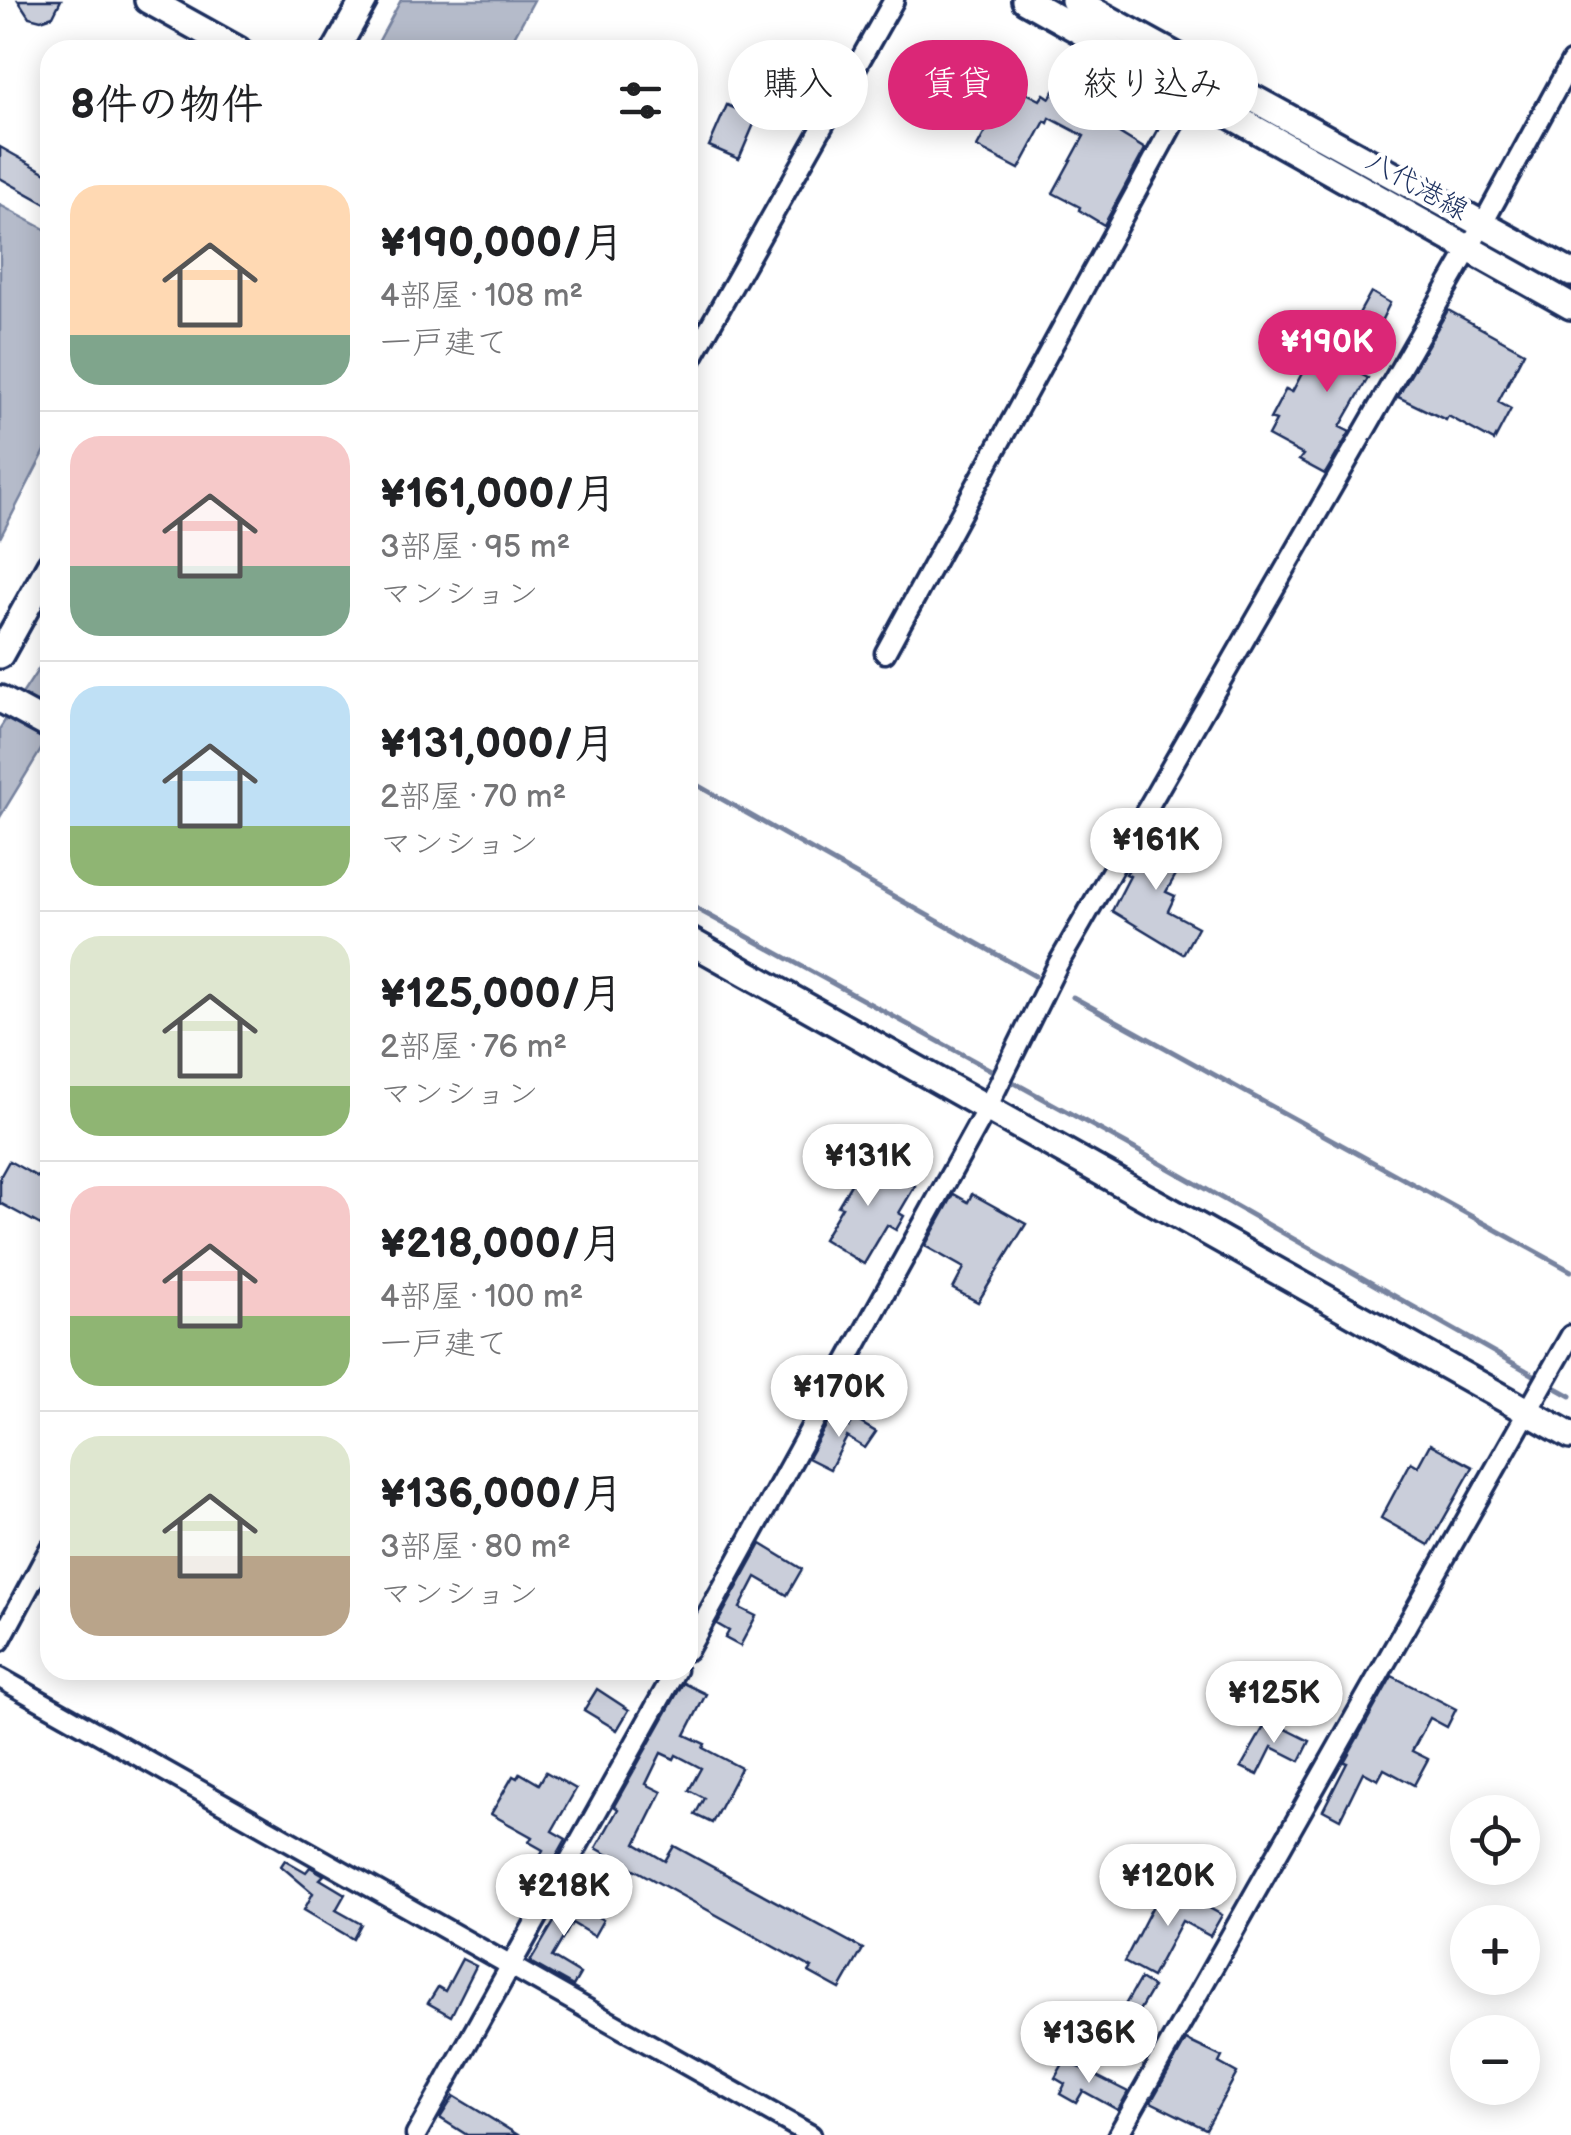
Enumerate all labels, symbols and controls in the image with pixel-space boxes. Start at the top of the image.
chip: 購入 [728,40,868,130]
chip: 賃貸 [888,40,1028,130]
chip: 絞り込み [1048,40,1258,130]
icon: filters [613,73,668,128]
text: 8件の物件 [70,80,263,131]
street label: 八代港線 [1360,144,1474,228]
text: ¥190,000/月 [380,218,624,269]
icon: home [150,225,270,345]
text: 4部屋 · 108 m² [380,277,583,316]
pin: ¥190K [1257,310,1397,395]
text: ¥190K [1280,323,1374,362]
text: 一戸建て [380,324,508,363]
text: ¥161,000/月 [380,469,617,520]
icon: home [150,476,270,596]
text: 3部屋 · 95 m² [380,528,570,567]
text: マンション [380,575,539,614]
text: ¥131,000/月 [380,719,616,770]
icon: home [150,726,270,846]
text: 2部屋 · 70 m² [380,778,566,817]
pin: ¥161K [1086,808,1226,893]
text: ¥161K [1112,821,1200,860]
text: マンション [380,825,539,864]
text: ¥125,000/月 [380,969,623,1020]
icon: home [150,976,270,1096]
text: 2部屋 · 76 m² [380,1028,567,1067]
text: マンション [380,1075,539,1114]
pin: ¥131K [798,1124,938,1209]
text: ¥131K [824,1137,912,1176]
text: ¥218,000/月 [380,1219,623,1270]
icon: home [150,1226,270,1346]
text: 4部屋 · 100 m² [380,1278,583,1317]
text: 一戸建て [380,1325,508,1364]
pin: ¥170K [769,1355,909,1440]
text: ¥170K [793,1368,885,1407]
text: ¥136,000/月 [380,1469,623,1520]
icon: home [150,1476,270,1596]
text: 3部屋 · 80 m² [380,1528,571,1567]
text: マンション [380,1575,539,1614]
pin: ¥125K [1204,1661,1344,1746]
text: ¥125K [1228,1674,1320,1713]
map controls [1450,1795,1540,2105]
button: locate [1450,1795,1540,1885]
pin: ¥120K [1098,1844,1238,1929]
pin: ¥218K [494,1854,634,1939]
text: ¥120K [1121,1857,1215,1896]
text: ¥218K [518,1867,610,1906]
button: + [1450,1905,1540,1995]
pin: ¥136K [1019,2001,1159,2086]
text: ¥136K [1043,2014,1136,2053]
button: − [1450,2015,1540,2105]

